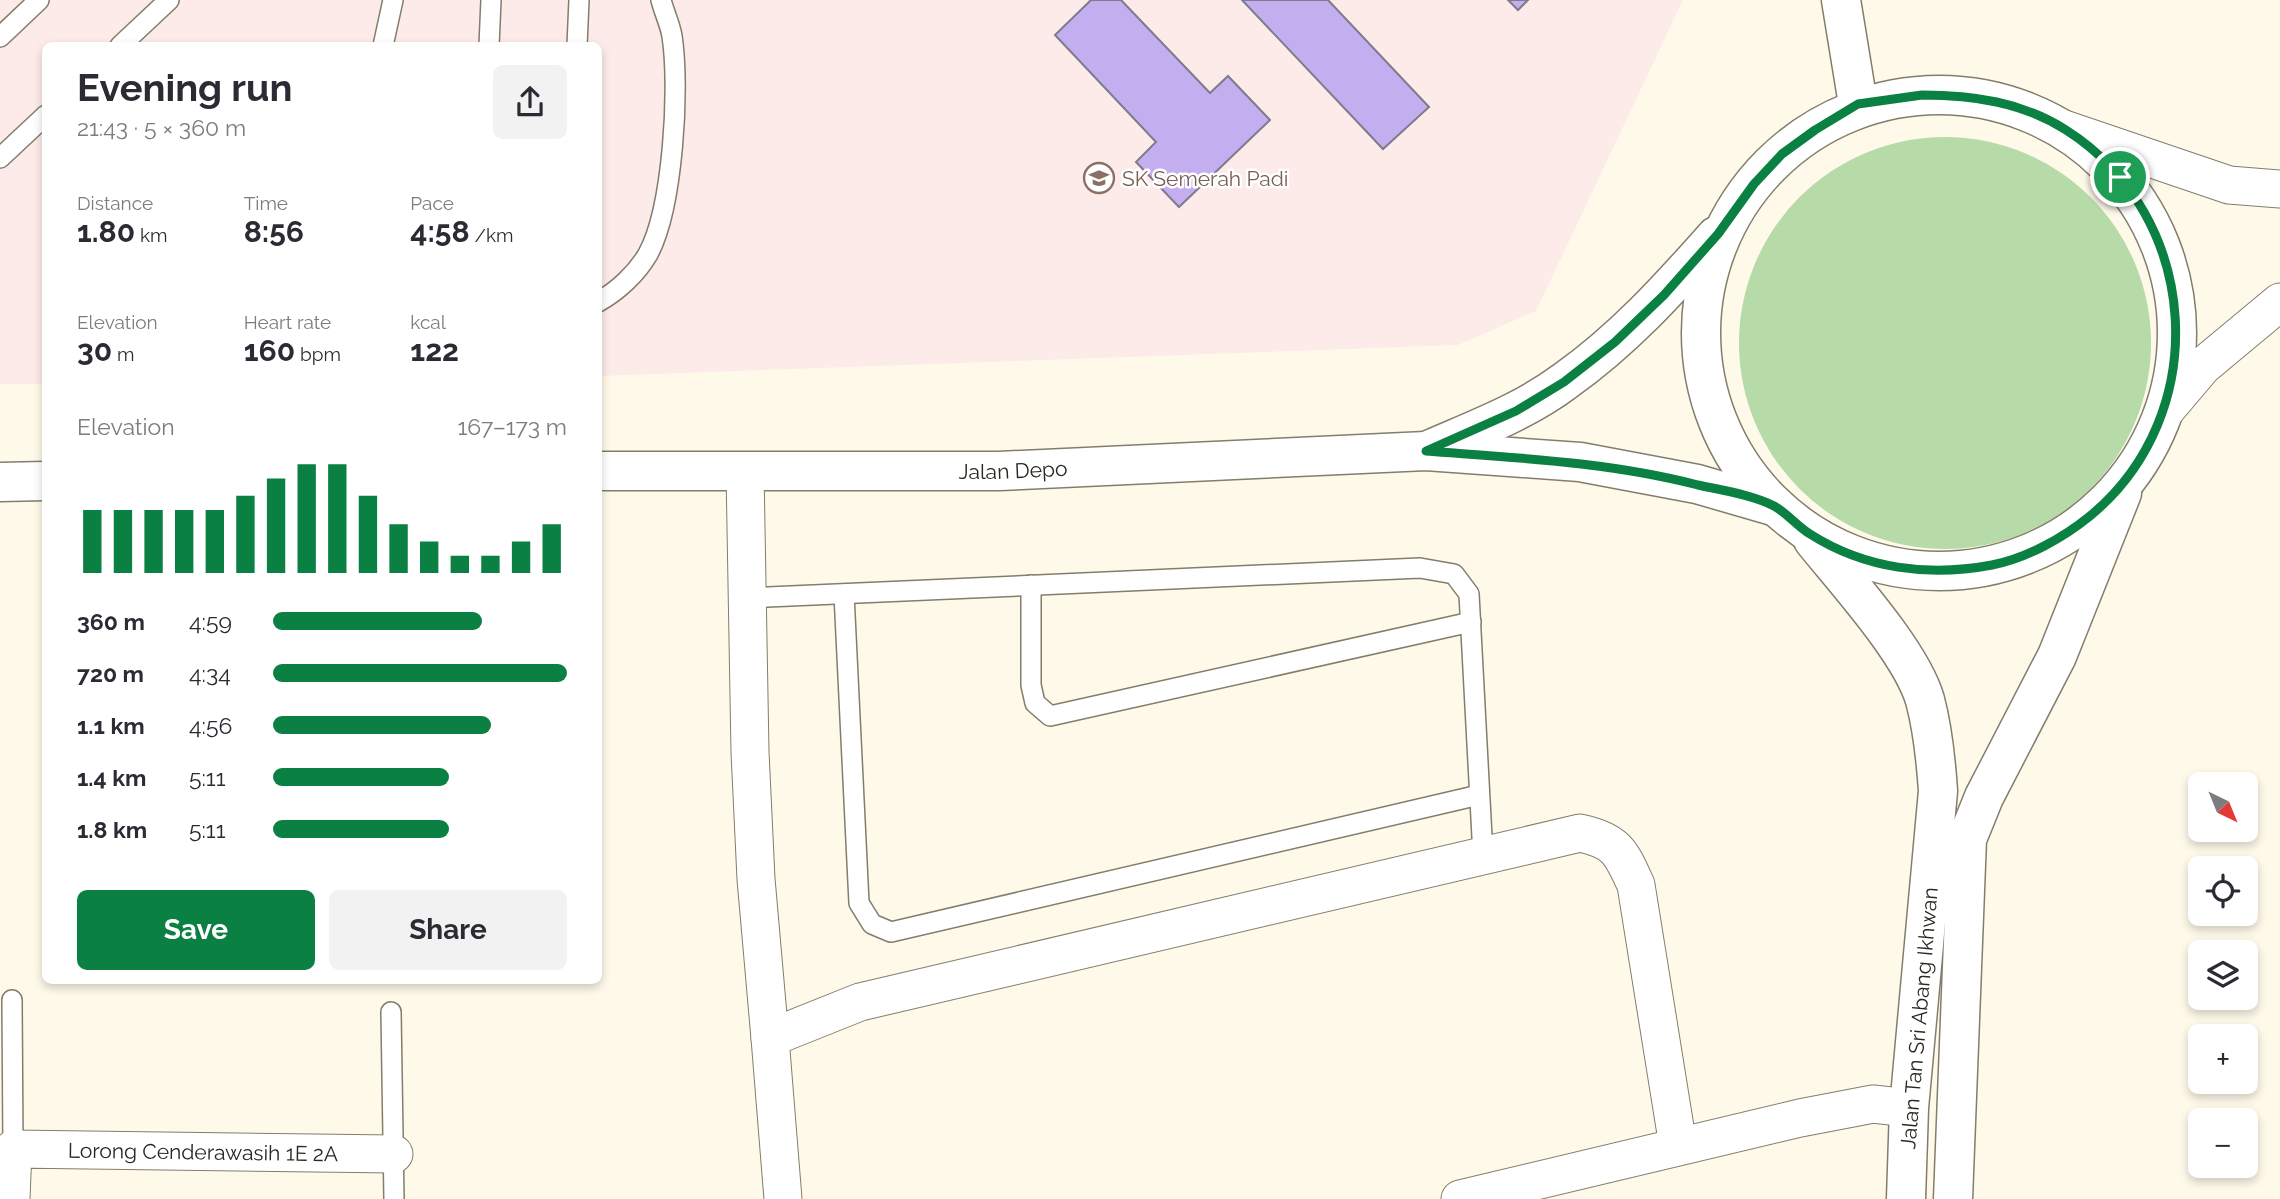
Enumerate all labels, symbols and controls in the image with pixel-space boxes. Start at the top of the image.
text: Evening run [77,65,292,110]
button: share [493,65,567,139]
text: 21:43 · 5 × 360 m [77,114,246,141]
pin [2090,147,2150,207]
icon: arrive [2101,158,2139,196]
school or university icon: SK Semerah Padi [1082,161,1116,195]
place label: SK Semerah Padi [1122,166,1288,191]
text: Distance [77,192,153,214]
text: Time [244,192,288,214]
text: Pace [410,192,454,214]
text: 1.80 [77,214,135,249]
text: 8:56 [244,214,304,249]
text: 4:58 [410,214,470,249]
text: km [135,224,168,246]
text: /km [470,224,513,246]
text: Elevation [77,311,158,333]
text: Heart rate [244,311,331,333]
text: kcal [410,311,446,333]
text: 30 [77,333,112,368]
text: 160 [244,333,295,368]
text: 122 [410,333,459,368]
text: m [112,343,134,365]
text: bpm [295,343,341,365]
text: Elevation [77,413,175,440]
text: 167–173 m [457,413,567,440]
street label: Jalan Depo [959,455,1068,484]
text: 360 m [77,608,145,635]
text: 4:59 [189,608,232,635]
text: 720 m [77,660,144,687]
text: 4:34 [189,660,231,687]
text: 1.1 km [77,712,145,739]
text: 4:56 [189,712,232,739]
text: 1.4 km [77,764,146,791]
text: 5:11 [189,764,226,791]
north arrow [2188,772,2258,842]
map controls [2188,772,2258,1178]
text: 1.8 km [77,816,147,843]
text: 5:11 [189,816,226,843]
button: locate [2188,856,2258,926]
street label: Jalan Tan Sri Abang Ikhwan [1895,886,1943,1150]
button: Save [77,890,315,970]
button: Share [329,890,567,970]
button: layers [2188,940,2258,1010]
button: + [2188,1024,2258,1094]
button: − [2188,1108,2258,1178]
street label: Lorong Cenderawasih 1E 2A [68,1137,338,1166]

